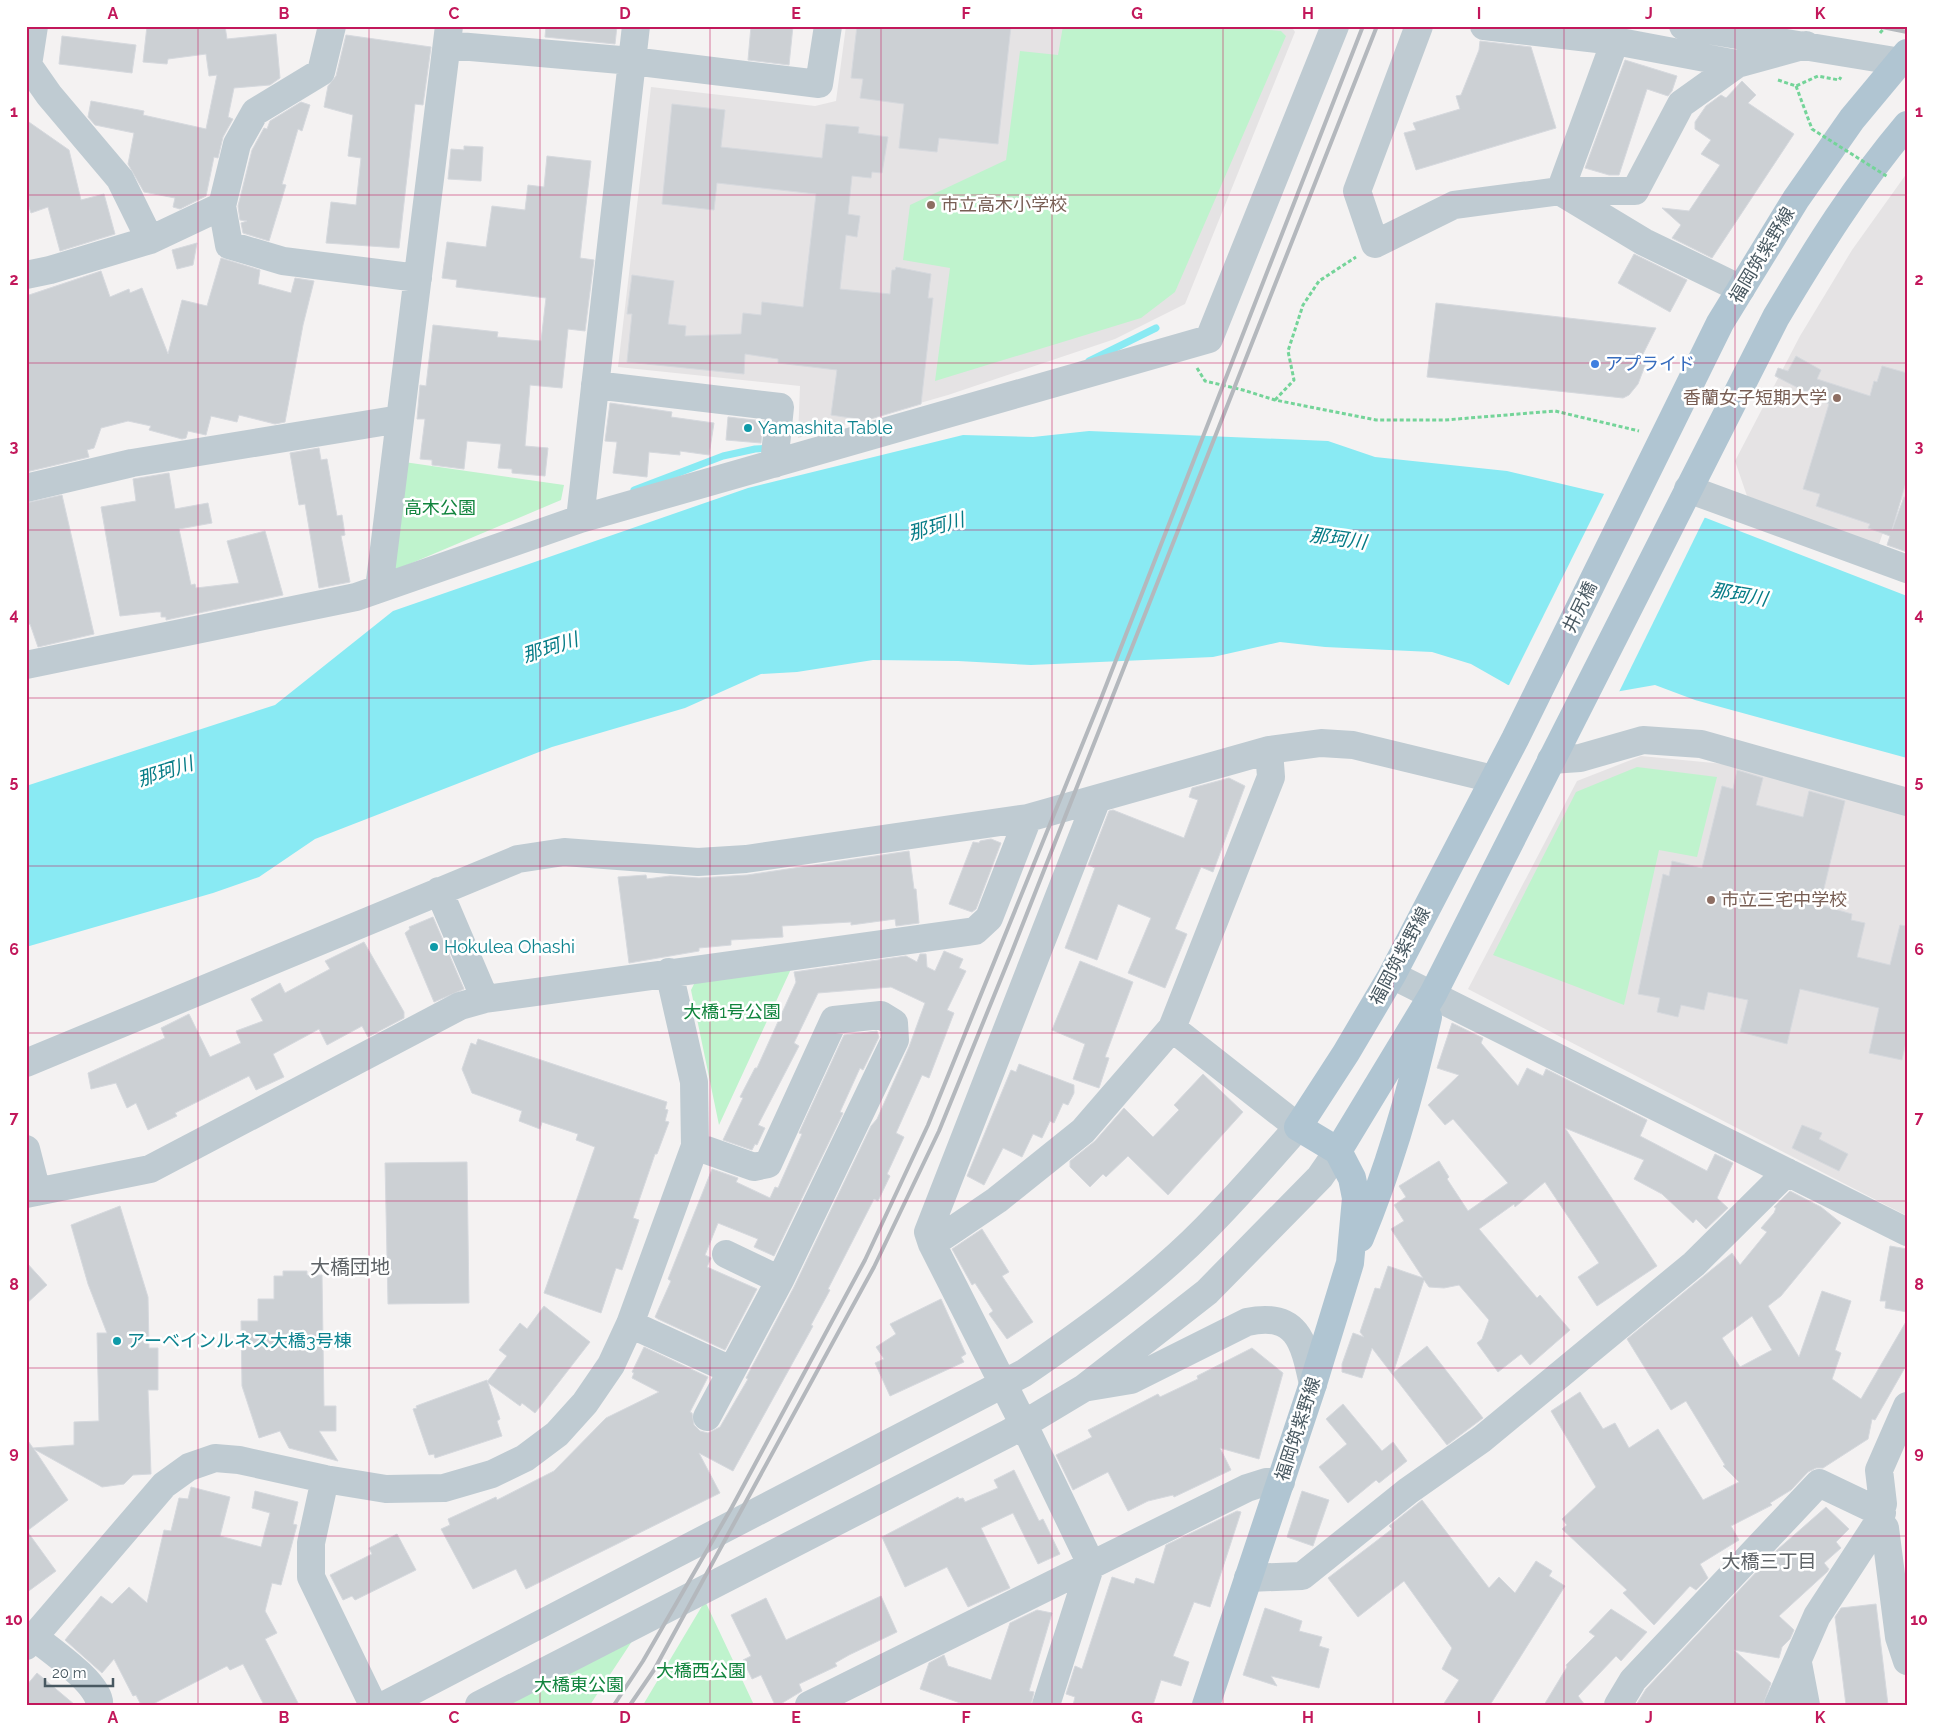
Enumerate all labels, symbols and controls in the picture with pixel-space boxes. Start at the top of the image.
text: A [108,4,119,23]
text: B [279,4,290,23]
text: C [449,4,460,23]
text: D [619,4,631,23]
text: E [791,4,801,23]
text: F [961,4,971,23]
text: G [1131,4,1143,23]
text: H [1302,4,1314,23]
text: I [1477,4,1481,23]
text: J [1645,4,1653,23]
text: K [1815,4,1826,23]
text: 1 [10,102,18,121]
text: 1 [1915,102,1923,121]
place label: 市立高木小学校 [941,194,1067,215]
marker: 市立高木小学校 [925,199,937,211]
street label: 福岡筑紫野線 [1725,203,1798,306]
text: 2 [9,270,19,289]
text: 2 [1914,270,1924,289]
place label: アプライド [1605,353,1695,374]
marker: アプライド [1589,358,1601,370]
place label: 香蘭女子短期大学 [1683,387,1827,408]
marker: 香蘭女子短期大学 [1831,392,1843,404]
place label: Yamashita Table [758,417,893,438]
marker: Yamashita Table [742,422,754,434]
text: 3 [10,437,19,456]
text: 3 [1915,437,1924,456]
park label: 高木公園 [404,497,476,518]
water label: 那珂川 [906,507,968,544]
water label: 那珂川 [1308,523,1370,553]
street label: 井尻橋 [1558,578,1601,636]
water label: 那珂川 [1709,578,1771,610]
text: 4 [9,605,19,624]
text: 4 [1914,605,1924,624]
water label: 那珂川 [519,627,582,666]
water label: 那珂川 [134,751,197,790]
text: 5 [10,772,19,791]
text: 5 [1915,772,1924,791]
place label: 市立三宅中学校 [1721,889,1847,910]
marker: 市立三宅中学校 [1705,894,1717,906]
street label: 福岡筑紫野線 [1365,903,1434,1008]
place label: Hokulea Ohashi [444,936,575,957]
text: 6 [9,940,19,959]
text: 6 [1914,940,1924,959]
marker: Hokulea Ohashi [428,941,440,953]
park label: 大橋1号公園 [683,1001,781,1022]
text: 7 [10,1108,19,1127]
text: 7 [1915,1108,1924,1127]
district label: 大橋団地 [310,1255,390,1279]
text: 8 [9,1275,19,1294]
text: 8 [1914,1275,1924,1294]
place label: アーベインルネス大橋3号棟 [127,1330,352,1351]
marker: アーベインルネス大橋3号棟 [111,1335,123,1347]
street label: 福岡筑紫野線 [1271,1374,1324,1483]
text: 9 [9,1443,19,1462]
text: 9 [1914,1443,1924,1462]
district label: 大橋三丁目 [1721,1550,1817,1572]
text: 10 [5,1610,23,1629]
text: 10 [1910,1610,1928,1629]
scale bar [45,1656,112,1688]
park label: 大橋西公園 [656,1660,746,1681]
text: 20 m [52,1664,87,1682]
park label: 大橋東公園 [534,1674,624,1695]
text: A [108,1708,119,1727]
text: B [279,1708,290,1727]
text: C [449,1708,460,1727]
text: D [619,1708,631,1727]
text: E [791,1708,801,1727]
text: F [961,1708,971,1727]
text: G [1131,1708,1143,1727]
text: H [1302,1708,1314,1727]
text: I [1477,1708,1481,1727]
text: J [1645,1708,1653,1727]
text: K [1815,1708,1826,1727]

